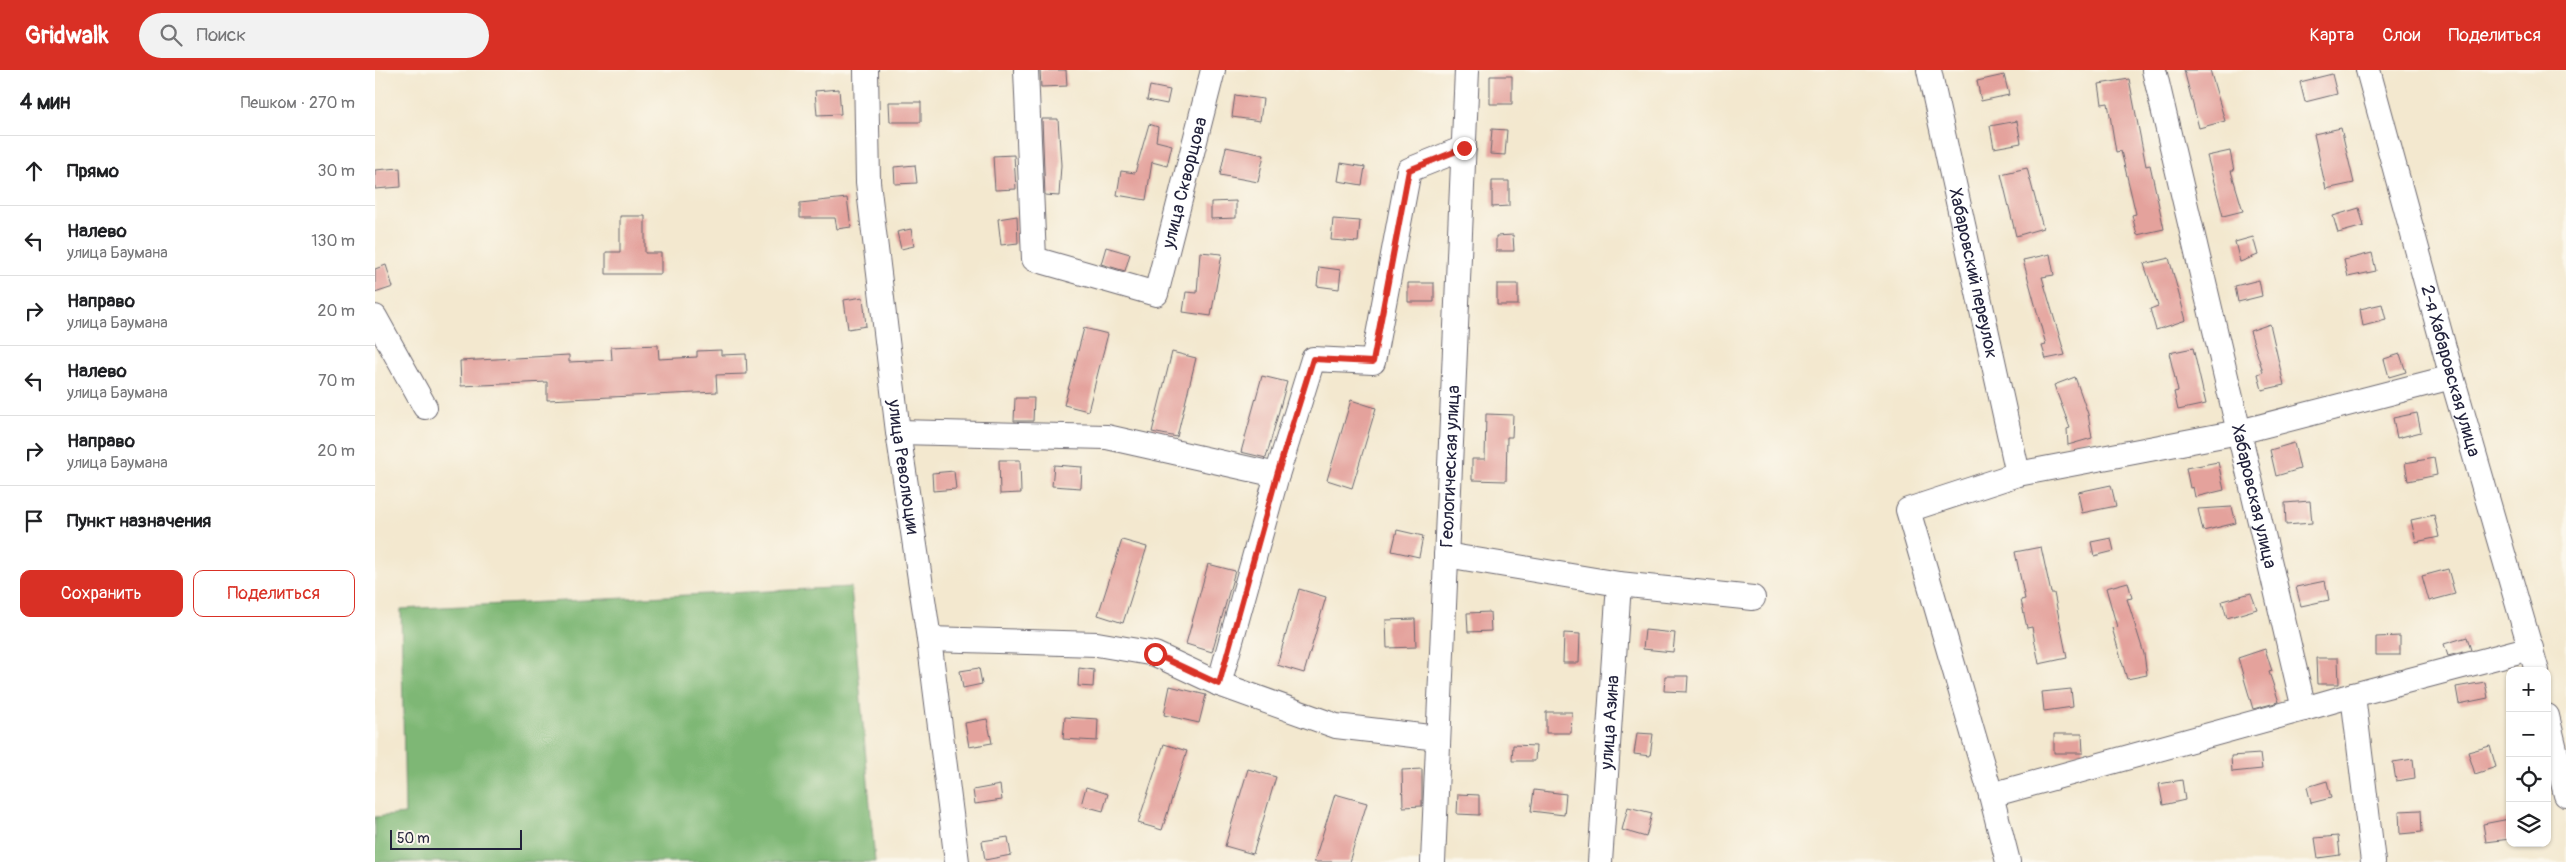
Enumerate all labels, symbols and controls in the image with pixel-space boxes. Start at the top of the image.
search box [139,13,489,58]
text: Gridwalk [25,21,109,50]
icon: search [157,21,185,49]
text: Поиск [197,23,246,47]
text: Карта [2310,24,2354,47]
text: Слои [2382,24,2420,47]
text: Поделиться [2448,24,2541,47]
text: 4 мин [20,89,70,116]
text: Пешком · 270 m [241,93,355,113]
street label: улица Скворцова [1156,115,1212,252]
route end [1453,137,1476,160]
icon: ahead [20,157,48,185]
text: Прямо [67,159,119,183]
text: 30 m [317,161,355,181]
street label: Хабаровский переулок [1944,186,2004,360]
text: Налево [67,219,127,243]
icon: left [20,227,48,255]
text: 130 m [311,231,355,251]
text: улица Баумана [67,243,168,263]
street label: 2-я Хабаровская улица [2416,282,2486,459]
text: Направо [67,289,135,313]
icon: right [20,297,48,325]
text: 20 m [317,301,355,321]
text: улица Баумана [67,313,168,333]
text: Налево [67,359,127,383]
icon: left [20,367,48,395]
text: 70 m [318,371,355,391]
text: улица Баумана [67,383,168,403]
street label: Геологическая улица [1435,385,1465,548]
street label: улица Революции [883,397,925,536]
street label: Хабаровская улица [2226,422,2282,571]
text: Направо [67,429,135,453]
icon: right [20,437,48,465]
text: 20 m [317,441,355,461]
text: улица Баумана [67,453,168,473]
icon: arrive [20,507,48,535]
text: Пункт назначения [67,509,211,533]
button: Сохранить [20,570,183,617]
button: Поделиться [193,570,355,617]
route start [1144,643,1167,666]
map controls [2506,667,2551,847]
button: + [2506,667,2551,712]
street label: улица Азина [1595,674,1624,771]
button: − [2506,712,2551,757]
button: locate [2506,757,2551,802]
button: layers [2506,802,2551,847]
scale bar [390,827,523,850]
text: 50 m [397,830,430,847]

